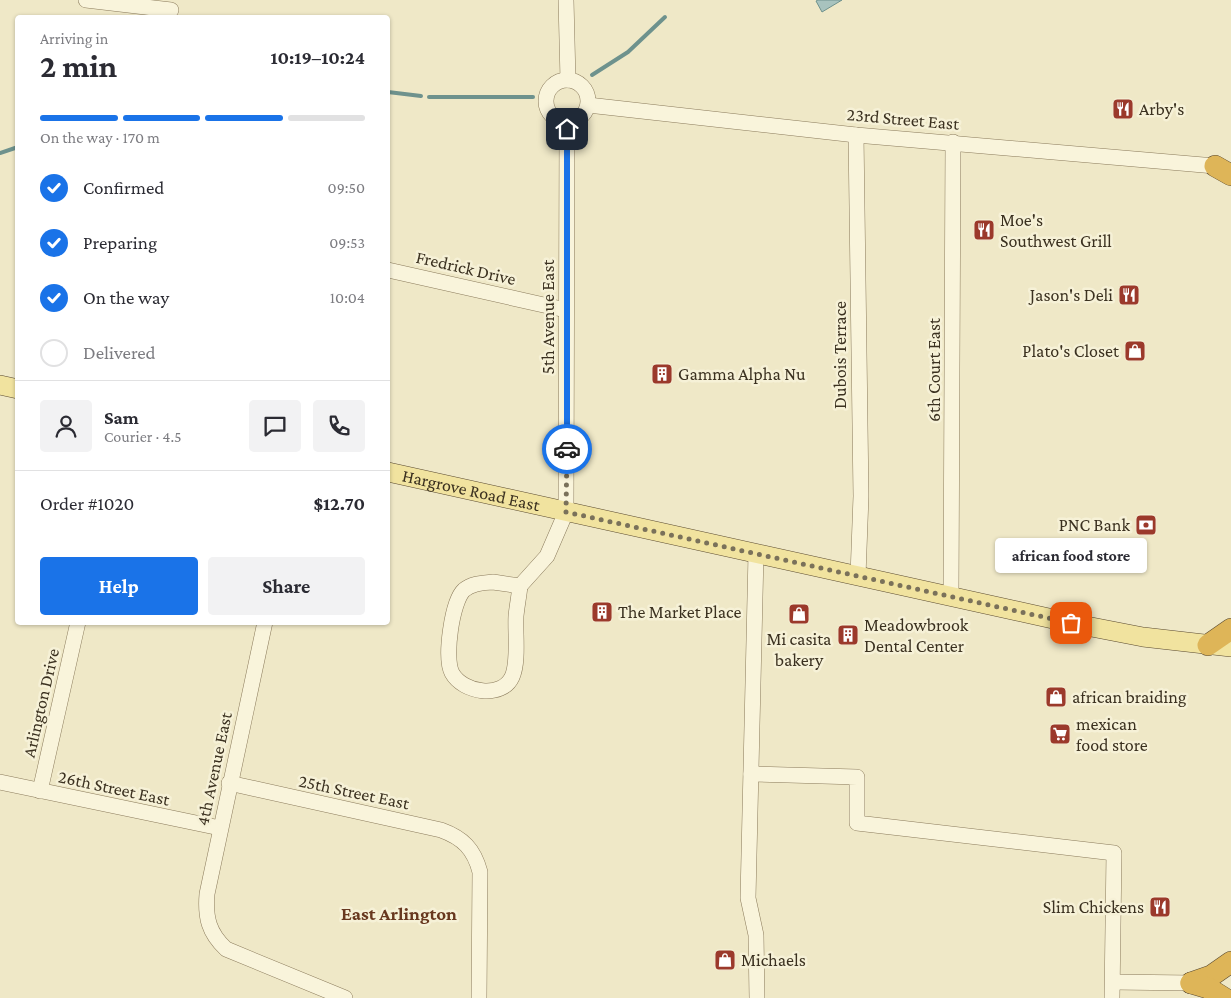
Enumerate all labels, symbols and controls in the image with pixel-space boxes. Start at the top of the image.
text: Arriving in [40,30,108,47]
text: 10:19–10:24 [270,47,365,68]
text: 2 min [40,48,117,84]
restaurant icon: Arby's [1111,97,1135,121]
place label: Arby's [1139,99,1184,119]
street label: 23rd Street East [846,104,961,134]
pin [546,108,588,150]
icon: home [553,115,581,143]
text: On the way · 170 m [40,129,160,146]
icon: check [40,174,68,202]
text: Confirmed [83,177,164,198]
text: 09:50 [328,179,365,196]
place label: Moe's Southwest Grill [1000,210,1112,251]
restaurant icon: Moe's Southwest Grill [972,218,996,242]
icon: check [40,229,68,257]
text: Preparing [83,232,157,253]
text: 09:53 [329,234,365,251]
street label: Fredrick Drive [414,247,518,289]
street label: 5th Avenue East [538,259,558,374]
restaurant icon: Jason's Deli [1117,283,1141,307]
icon: check [40,284,68,312]
place label: Jason's Deli [1028,285,1113,305]
text: On the way [83,287,169,308]
text: 10:04 [330,289,365,306]
street label: Dubois Terrace [830,301,850,409]
street label: 6th Court East [924,317,944,422]
shop icon: Plato's Closet [1123,339,1147,363]
place label: Plato's Closet [1022,341,1120,361]
text: Delivered [83,342,156,363]
building icon: Gamma Alpha Nu [650,362,674,386]
place label: Gamma Alpha Nu [678,364,806,384]
button: person [40,400,92,452]
button: chat [249,400,301,452]
button: phone [313,400,365,452]
text: Sam [104,407,139,428]
courier [542,424,592,474]
text: Courier · 4.5 [104,428,182,445]
icon: car [553,435,581,463]
street label: Hargrove Road East [400,465,543,515]
text: Order #1020 [40,493,134,514]
text: $12.70 [314,493,365,514]
bank icon: PNC Bank [1134,513,1158,537]
place label: PNC Bank [1059,515,1130,535]
callout: african food store [995,538,1147,573]
text: african food store [1012,547,1130,564]
button: Help [40,557,198,615]
button: Share [208,557,365,615]
building icon: The Market Place [590,600,614,624]
place label: The Market Place [618,602,741,622]
shop icon: Mi casita bakery [787,602,811,626]
pin [1050,602,1092,644]
icon: bag [1057,609,1085,637]
place label: Meadowbrook Dental Center [864,615,969,656]
building icon: Meadowbrook Dental Center [836,623,860,647]
place label: Mi casita bakery [767,629,831,670]
street label: Arlington Drive [19,646,63,759]
shop icon: african braiding [1044,685,1068,709]
place label: african braiding [1072,687,1187,707]
street label: 4th Avenue East [192,709,236,828]
place label: mexican food store [1076,714,1148,755]
supermarket icon: mexican food store [1048,722,1072,746]
street label: 26th Street East [57,766,173,810]
street label: 25th Street East [297,771,412,814]
restaurant icon: Slim Chickens [1148,895,1172,919]
place label: Slim Chickens [1043,897,1144,917]
district label: East Arlington [341,903,457,924]
shop icon: Michaels [713,948,737,972]
place label: Michaels [741,950,806,970]

